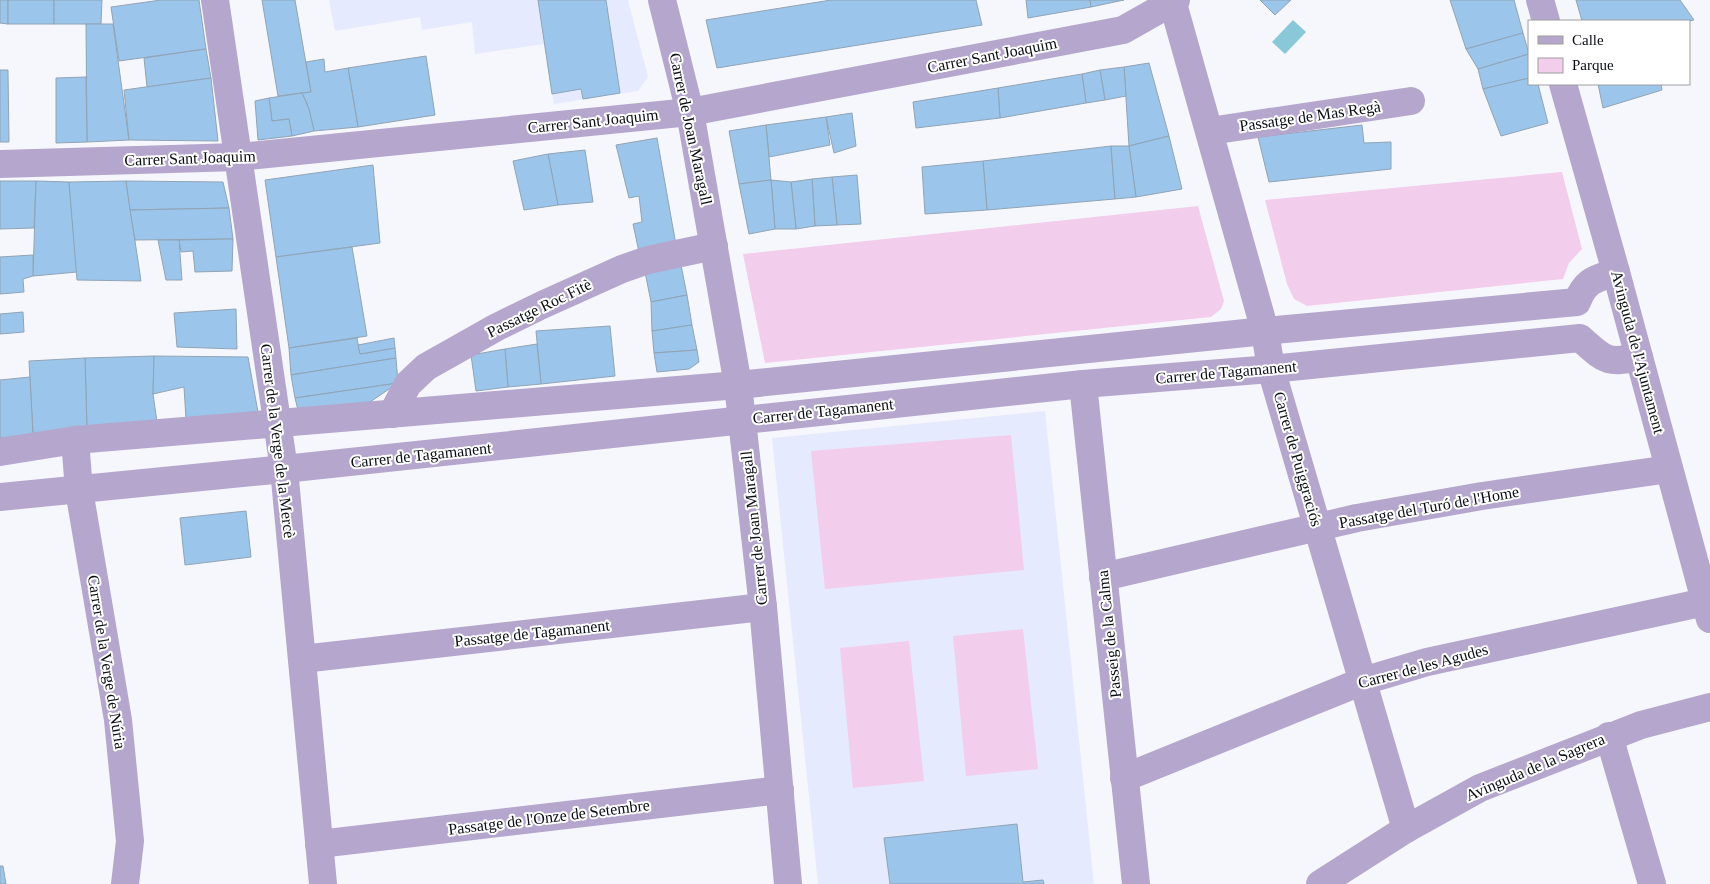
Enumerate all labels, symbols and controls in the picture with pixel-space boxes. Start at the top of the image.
legend [1528,20,1690,85]
text: Calle [1572,32,1604,48]
street label: Carrer Sant Joaquim [926,34,1059,77]
street label: Carrer de Joan Maragall [666,51,716,207]
text: Parque [1572,57,1614,73]
street label: Passatge de Mas Regà [1238,98,1382,135]
street label: Carrer Sant Joaquim [527,106,660,137]
street label: Carrer Sant Joaquim [124,147,257,170]
street label: Avinguda de l'Ajuntament [1607,269,1668,436]
street label: Passatge Roc Fitè [484,275,594,341]
street label: Carrer de la Verge de la Mercè [257,343,298,539]
street label: Carrer de Tagamanent [1155,357,1298,388]
street label: Carrer de Puiggraciós [1270,390,1325,529]
street label: Carrer de Tagamanent [752,395,895,428]
street label: Carrer de Tagamanent [350,439,493,472]
street label: Carrer de Joan Maragall [737,449,772,606]
street label: Passatge del Turó de l'Home [1338,483,1520,532]
street label: Passeig de la Calma [1094,569,1125,699]
street label: Carrer de la Verge de Núria [84,574,129,750]
street label: Passatge de Tagamanent [454,616,611,651]
street label: Carrer de les Agudes [1356,640,1490,692]
street label: Avinguda de la Sagrera [1463,730,1607,805]
street label: Passatge de l'Onze de Setembre [447,796,651,839]

